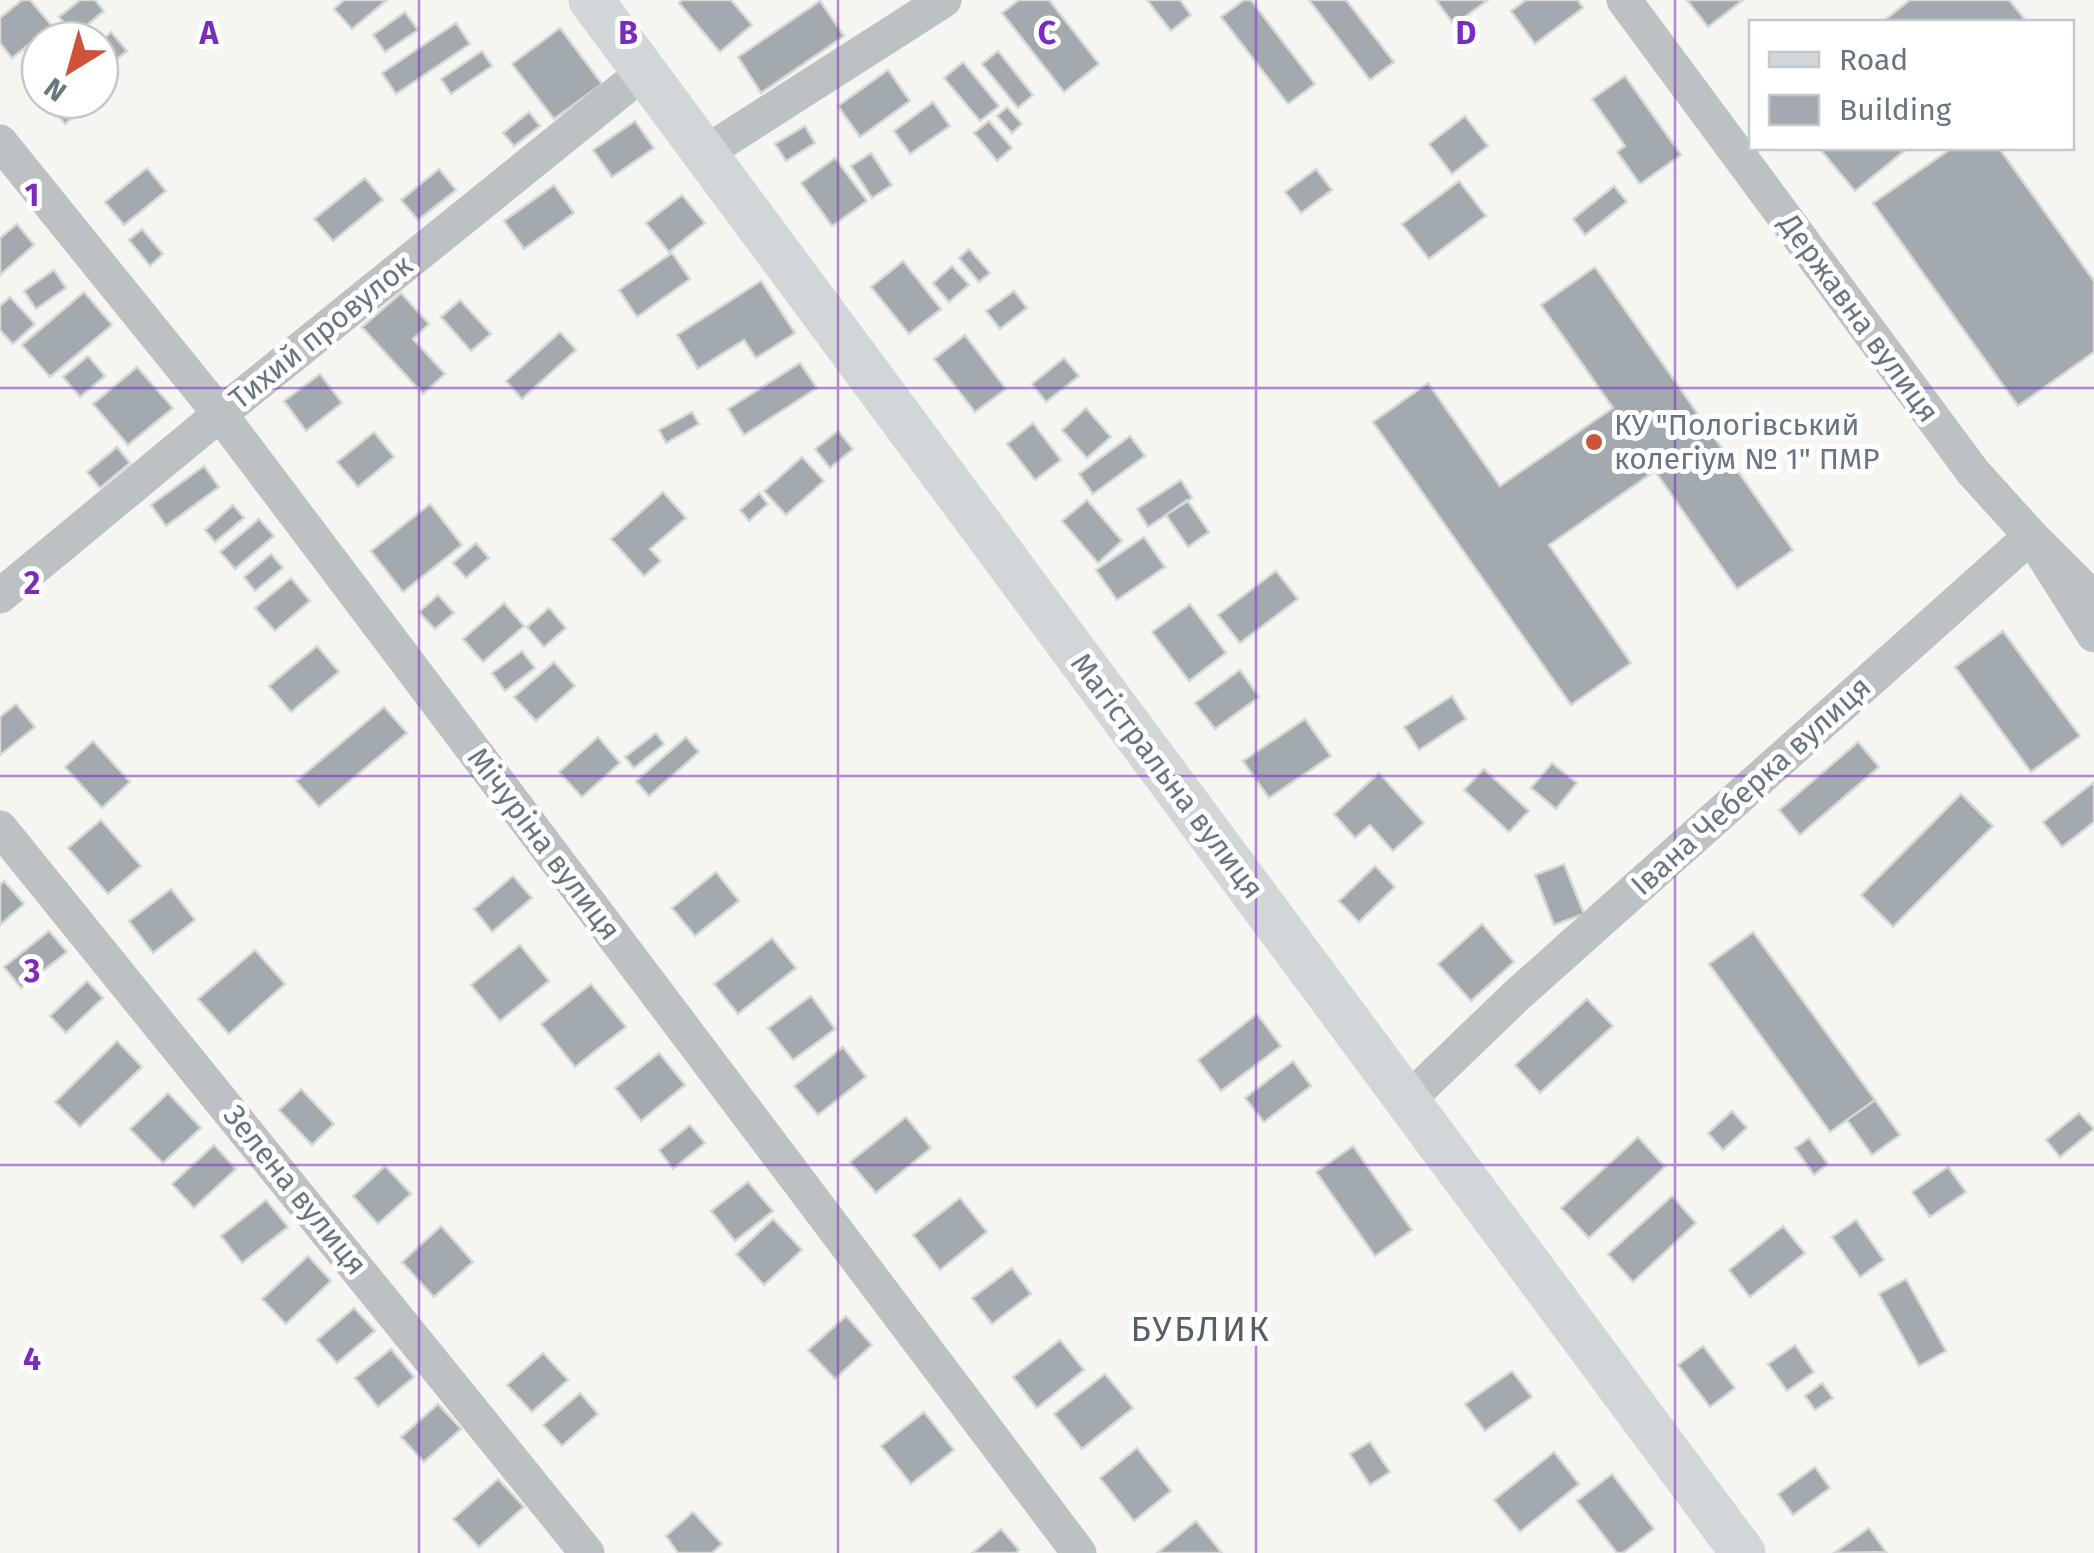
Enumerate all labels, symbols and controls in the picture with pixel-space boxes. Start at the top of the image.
text: A [199,14,220,52]
text: B [618,14,638,52]
text: C [1038,14,1057,52]
text: D [1456,14,1476,52]
north arrow [20,20,120,120]
legend [1749,20,2074,150]
text: Road [1839,42,1908,78]
text: N [38,71,73,108]
text: Building [1839,92,1952,128]
text: 1 [25,176,39,214]
street label: Державна вулиця [1771,206,1947,429]
street label: Тихий провулок [222,247,420,417]
place label: КУ "Пологівський колегіум № 1" ПМР [1614,407,1880,477]
marker: КУ "Пологівський колегіум № 1" ПМР [1583,431,1605,453]
text: 2 [24,564,40,602]
street label: Магістральна вулиця [1063,646,1271,906]
street label: Івана Чеберка вулиця [1624,669,1878,903]
street label: Мічуріна вулиця [460,741,628,947]
text: 3 [23,952,40,990]
street label: Зелена вулиця [216,1098,374,1282]
district label: БУБЛИК [1130,1308,1272,1350]
text: 4 [23,1340,41,1378]

